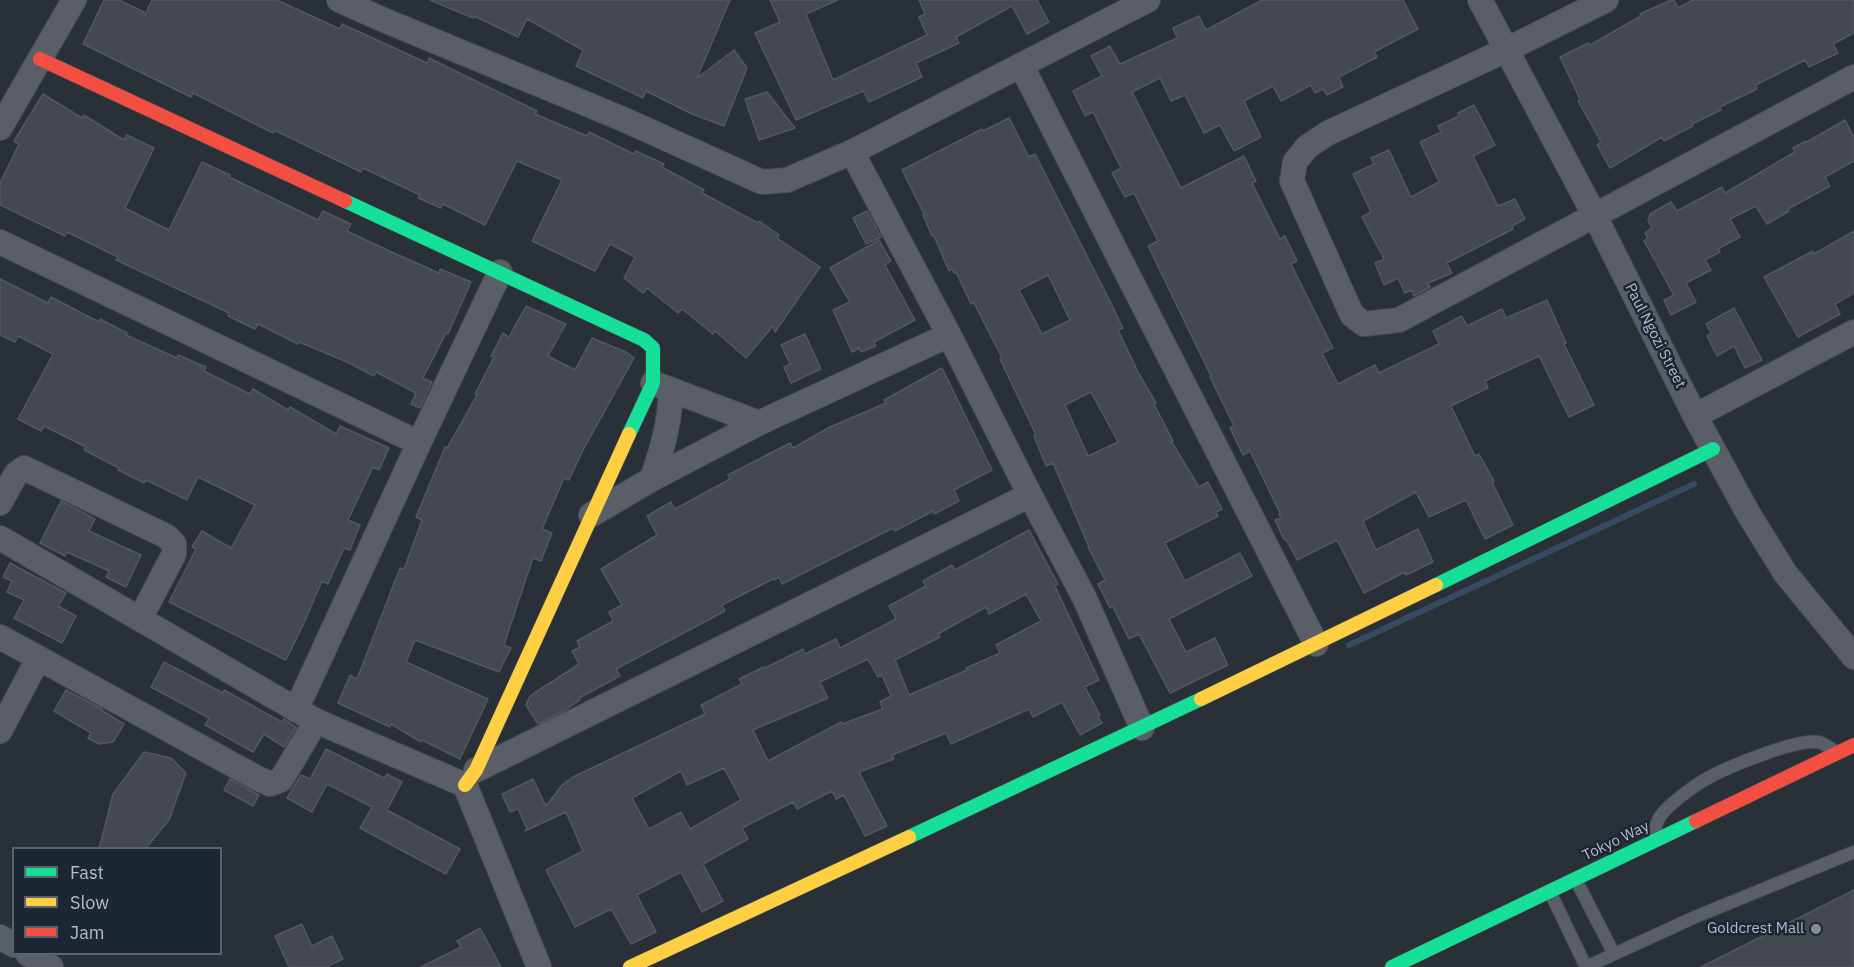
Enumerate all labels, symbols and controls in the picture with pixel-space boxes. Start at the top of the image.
street label: Paul Ngozi Street [1621,281,1689,391]
street label: Tokyo Way [1580,817,1652,865]
legend [12,847,222,955]
text: Fast [70,861,104,884]
text: Slow [70,891,109,914]
place label: Goldcrest Mall [1707,920,1804,938]
text: Jam [70,921,105,944]
marker: Goldcrest Mall [1809,922,1823,936]

